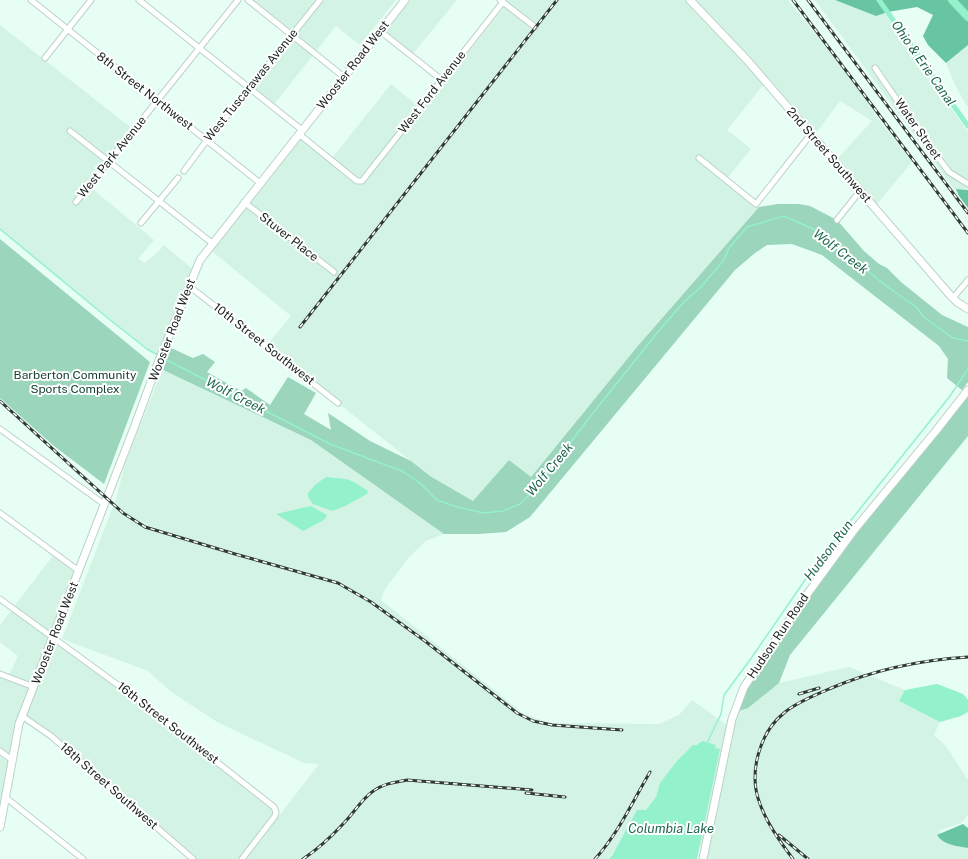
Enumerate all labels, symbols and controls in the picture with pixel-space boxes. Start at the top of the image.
street label: Wooster Road West [314,18,392,112]
water label: Ohio & Erie Canal [888,18,959,109]
street label: West Tuscarawas Avenue [201,26,301,144]
street label: West Ford Avenue [395,48,469,136]
street label: 8th Street Northwest [94,49,196,133]
street label: Water Street [892,96,944,162]
street label: 2nd Street Southwest [784,104,874,206]
street label: West Park Avenue [75,113,149,201]
street label: Stuver Place [257,210,321,264]
water label: Wolf Creek [810,226,871,277]
street label: Wooster Road West [146,276,198,383]
street label: 10th Street Southwest [211,300,318,388]
park label: Barberton Community Sports Complex [14,368,137,396]
water label: Wolf Creek [204,374,268,417]
water label: Wolf Creek [523,440,576,499]
water label: Hudson Run [801,517,856,583]
street label: Wooster Road West [29,579,81,686]
street label: Hudson Run Road [744,591,812,681]
street label: 16th Street Southwest [115,679,222,767]
street label: 18th Street Southwest [57,740,161,832]
water label: Columbia Lake [628,821,714,836]

